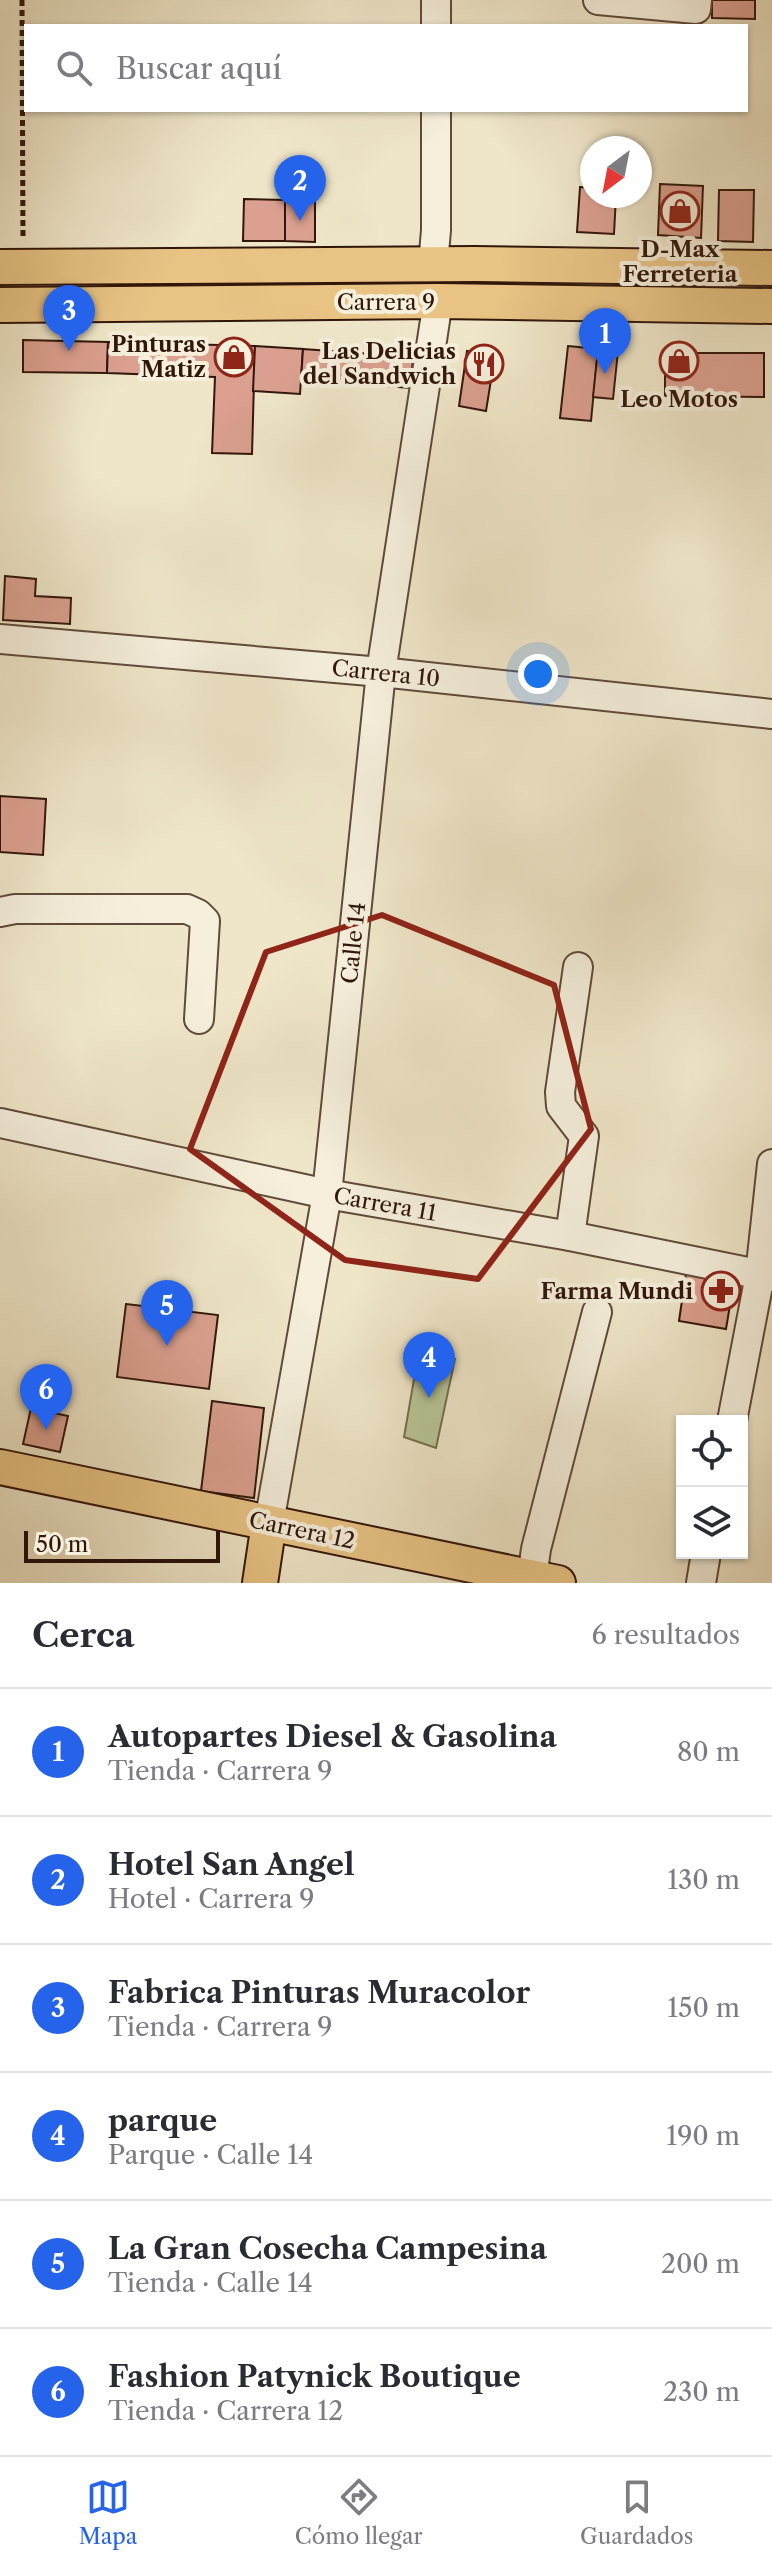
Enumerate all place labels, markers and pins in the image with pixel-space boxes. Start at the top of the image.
pin: 2 [274,155,326,221]
shop icon: D-Max Ferreteria [659,190,701,232]
place label: D-Max Ferreteria [623,236,738,288]
pin: 3 [43,285,95,351]
pin: 1 [579,308,631,374]
place label: Pinturas Matiz [111,331,206,383]
shop icon: Pinturas Matiz [213,336,255,378]
place label: Las Delicias del Sandwich [303,338,456,390]
shop icon: Leo Motos [658,340,700,382]
restaurant icon: Las Delicias del Sandwich [463,343,505,385]
place label: Leo Motos [620,386,738,413]
pharmacy icon: Farma Mundi [700,1270,742,1312]
place label: Farma Mundi [540,1278,693,1305]
pin: 5 [141,1280,193,1346]
pin: 4 [403,1332,455,1398]
pin: 6 [20,1364,72,1430]

